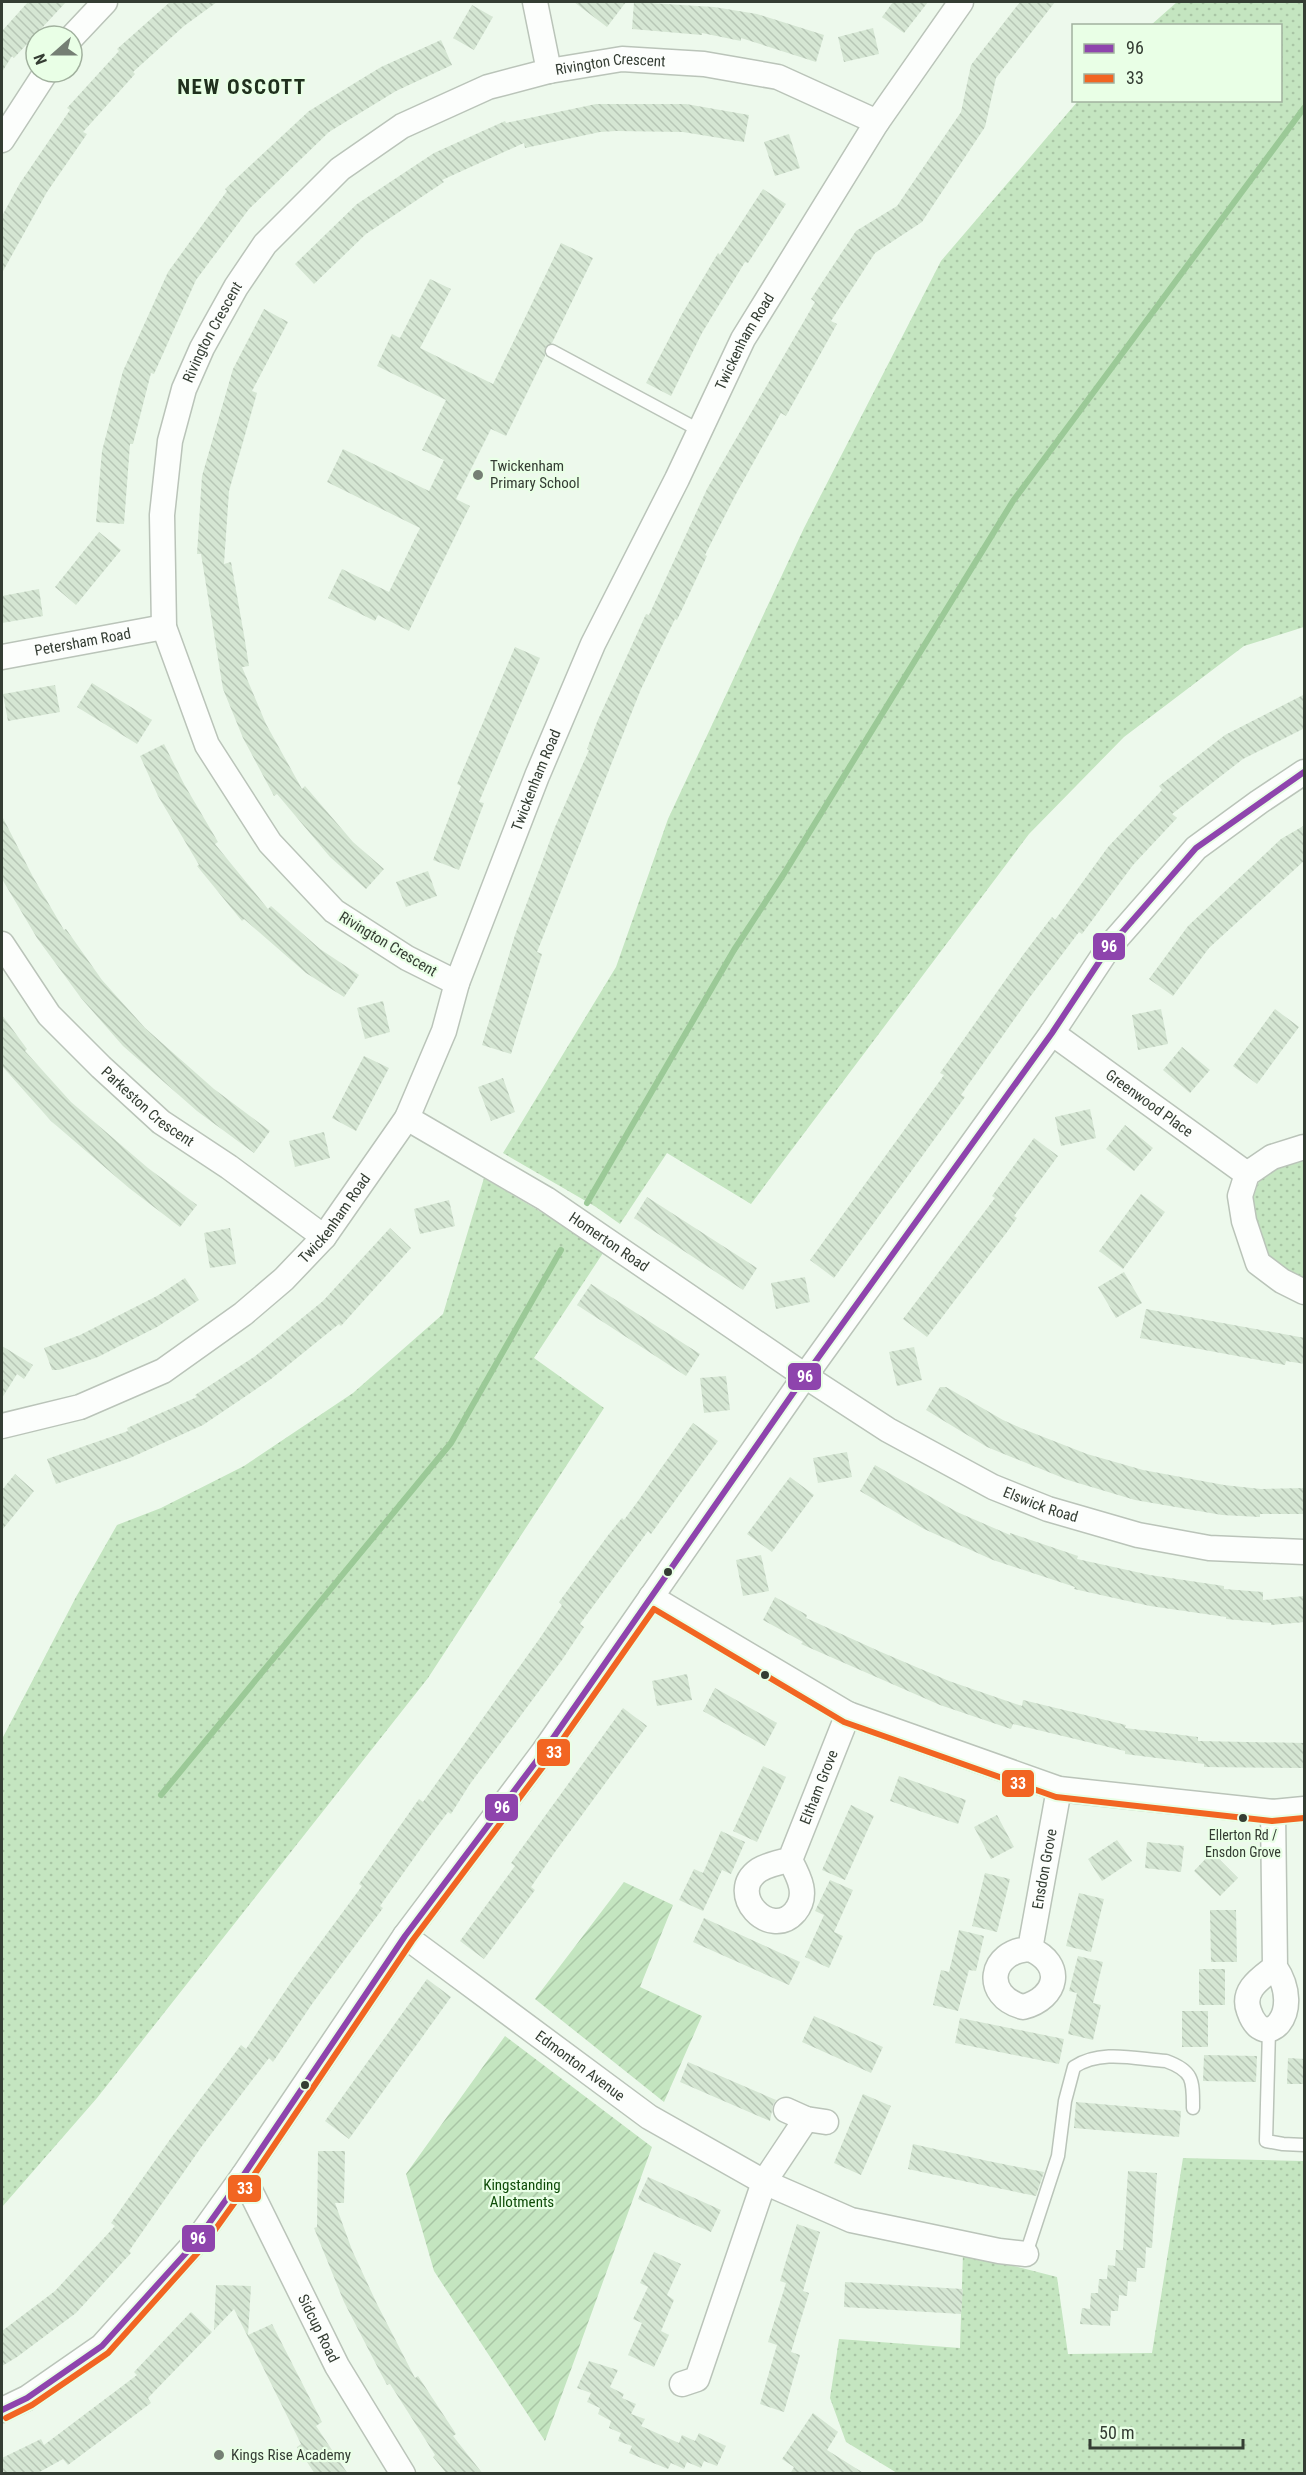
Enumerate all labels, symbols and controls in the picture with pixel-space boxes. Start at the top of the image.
north arrow [24,24,84,84]
legend [1072,24,1282,102]
text: 96 [1126,37,1144,58]
street label: Rivington Crescent [554,50,666,79]
text: N [30,51,51,67]
text: 33 [1126,67,1144,88]
district label: NEW OSCOTT [177,75,307,99]
street label: Rivington Crescent [179,278,246,385]
street label: Twickenham Road [711,290,778,393]
place label: Twickenham Primary School [490,457,580,492]
marker: Twickenham Primary School [471,468,485,482]
street label: Petersham Road [33,624,132,660]
street label: Twickenham Road [508,727,565,833]
street label: Rivington Crescent [336,908,440,980]
line badge: 96 [1092,932,1126,961]
text: 96 [1101,937,1117,956]
street label: Parkeston Crescent [98,1063,197,1150]
street label: Greenwood Place [1102,1066,1196,1141]
street label: Twickenham Road [295,1170,374,1267]
street label: Homerton Road [565,1208,652,1276]
line badge: 96 [787,1362,822,1391]
text: 96 [797,1367,813,1386]
street label: Elswick Road [1001,1483,1080,1526]
unlabelled marker [662,1566,674,1578]
unlabelled marker [759,1669,771,1681]
line badge: 33 [536,1738,571,1767]
text: 33 [546,1743,562,1762]
street label: Eltham Grove [796,1747,842,1827]
line badge: 33 [1001,1769,1035,1798]
text: 33 [1010,1774,1026,1793]
line badge: 96 [484,1793,519,1822]
text: 96 [494,1798,510,1817]
marker: Ellerton Rd / Ensdon Grove [1237,1812,1249,1824]
street label: Ensdon Grove [1028,1827,1061,1911]
place label: Ellerton Rd / Ensdon Grove [1205,1827,1281,1860]
street label: Edmonton Avenue [532,2027,628,2105]
unlabelled marker [299,2079,311,2091]
line badge: 33 [227,2174,262,2203]
park label: Kingstanding Allotments [483,2176,561,2211]
text: 33 [237,2179,253,2198]
line badge: 96 [181,2224,216,2253]
text: 96 [190,2229,206,2248]
street label: Sidcup Road [294,2291,343,2365]
scale bar [1090,2412,1243,2450]
text: 50 m [1099,2422,1134,2443]
place label: Kings Rise Academy [231,2446,351,2464]
marker: Kings Rise Academy [212,2448,226,2462]

